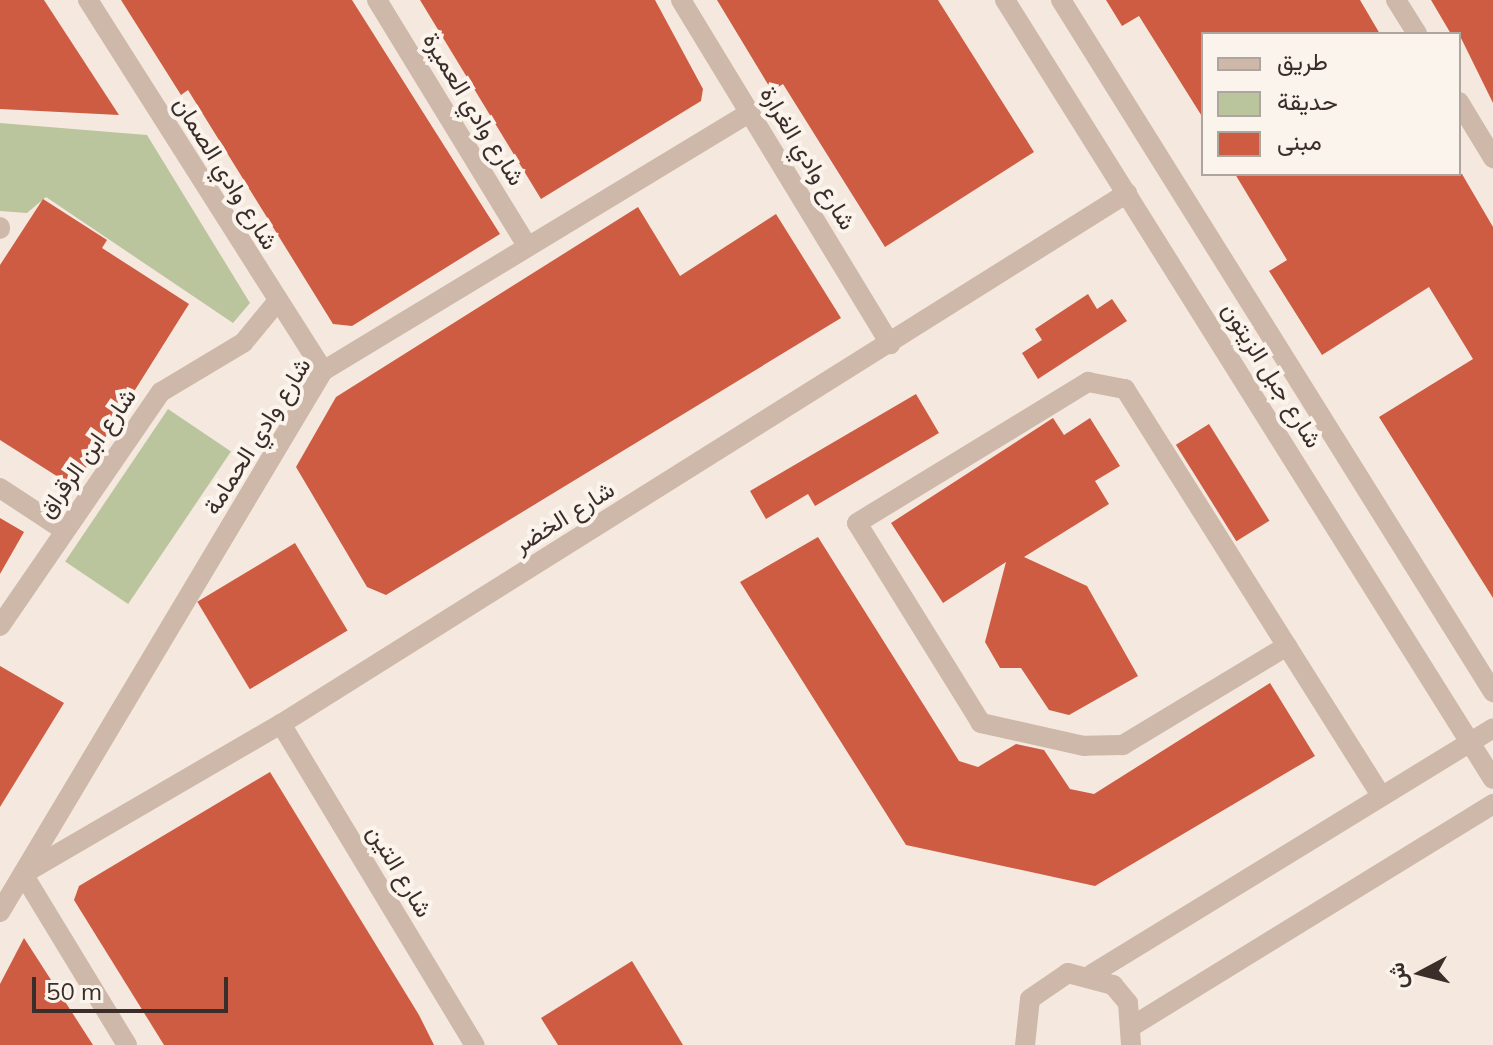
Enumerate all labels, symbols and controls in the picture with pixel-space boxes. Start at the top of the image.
street label: شارع وادي العميرة [417,27,531,191]
legend [1201,32,1461,176]
text: طريق [1277,46,1328,76]
street label: شارع وادي الغرارة [754,81,862,235]
text: حديقة [1277,86,1338,116]
street label: شارع وادي الصمان [167,91,285,255]
text: مبنى [1277,126,1322,156]
street label: شارع جبل الزيتون [1216,297,1328,453]
street label: شارع وادي الحمامة [197,352,317,520]
street label: شارع ابن الرقراق [32,383,142,523]
street label: شارع الخضر [508,475,620,559]
street label: شارع التين [361,820,439,922]
north arrow [1381,933,1461,1013]
scale bar [36,961,232,1011]
text: ش [1382,961,1413,991]
text: 50 m [46,976,102,1006]

